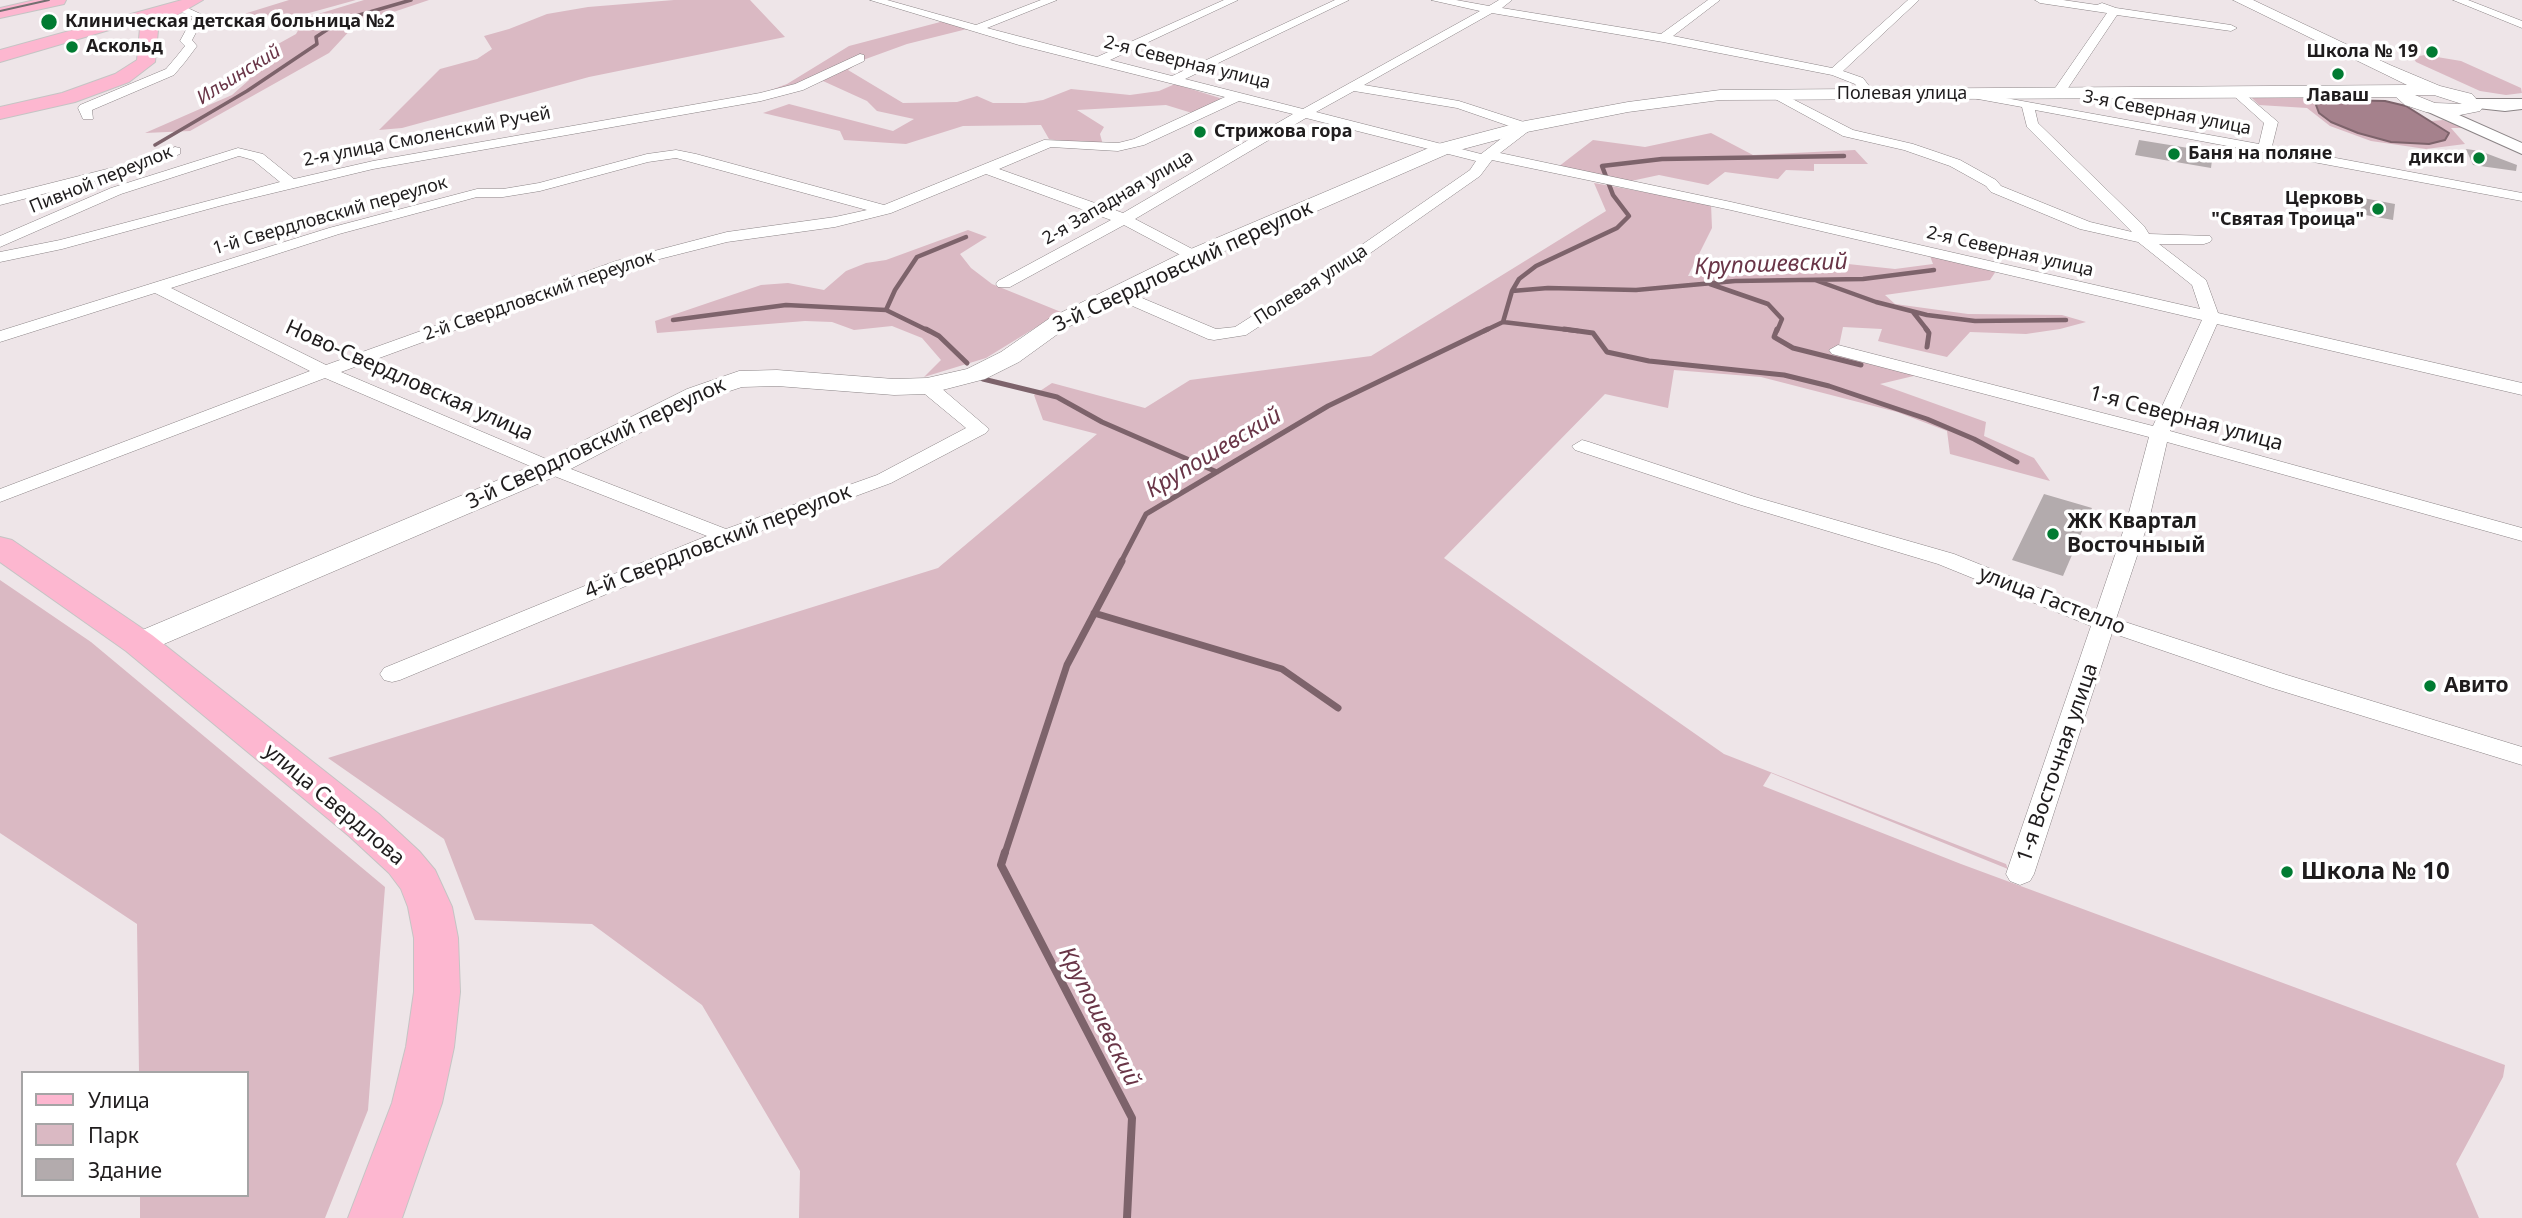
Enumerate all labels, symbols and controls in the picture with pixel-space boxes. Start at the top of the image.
place label: Клиническая детская больница №2 [65,11,394,33]
marker: Клиническая детская больница №2 [39,12,59,32]
street label: 2-я Северная улица [1102,32,1272,94]
place label: Аскольд [86,36,163,58]
marker: Аскольд [64,39,80,55]
water label: Ильинский [193,40,285,110]
place label: Школа № 19 [2306,41,2418,63]
marker: Школа № 19 [2424,44,2440,60]
marker: Лаваш [2330,66,2346,82]
street label: Полевая улица [1837,83,1967,105]
place label: Лаваш [2307,85,2369,107]
street label: 3-я Северная улица [2081,86,2253,140]
street label: 2-я улица Смоленский Ручей [301,102,553,172]
place label: Стрижова гора [1214,121,1353,143]
marker: Стрижова гора [1192,124,1208,140]
street label: Пивной переулок [26,141,176,219]
place label: Баня на поляне [2188,143,2332,165]
street label: 2-я Западная улица [1039,146,1197,250]
marker: Баня на поляне [2166,146,2182,162]
place label: дикси [2409,147,2465,169]
marker: дикси [2471,150,2487,166]
street label: 1-й Свердловский переулок [210,172,450,260]
place label: Церковь "Святая Троица" [2211,188,2364,230]
street label: 3-й Свердловский переулок [1049,196,1317,338]
marker: Церковь "Святая Троица" [2370,201,2386,217]
street label: 2-я Северная улица [1924,222,2096,282]
street label: Полевая улица [1250,240,1372,330]
street label: 2-й Свердловский переулок [421,246,657,346]
water label: Крупошевский [1694,249,1848,281]
street label: Ново-Свердловская улица [281,315,537,447]
street label: 3-й Свердловский переулок [462,373,730,515]
street label: 1-я Северная улица [2087,381,2285,457]
water label: Крупошевский [1141,402,1287,504]
street label: 4-й Свердловский переулок [581,479,855,605]
place label: ЖК Квартал Восточныый [2067,509,2205,559]
marker: ЖК Квартал Восточныый [2045,526,2061,542]
street label: улица Гастелло [1975,561,2129,641]
street label: 1-я Восточная улица [2012,660,2104,866]
place label: Авито [2444,673,2509,699]
marker: Авито [2422,678,2438,694]
street label: улица Свердлова [258,739,410,871]
place label: Школа № 10 [2301,858,2450,886]
marker: Школа № 10 [2279,864,2295,880]
water label: Крупошевский [1052,943,1146,1091]
legend [21,1071,248,1197]
text: Улица [88,1086,150,1114]
text: Парк [88,1121,139,1149]
text: Здание [88,1156,162,1184]

